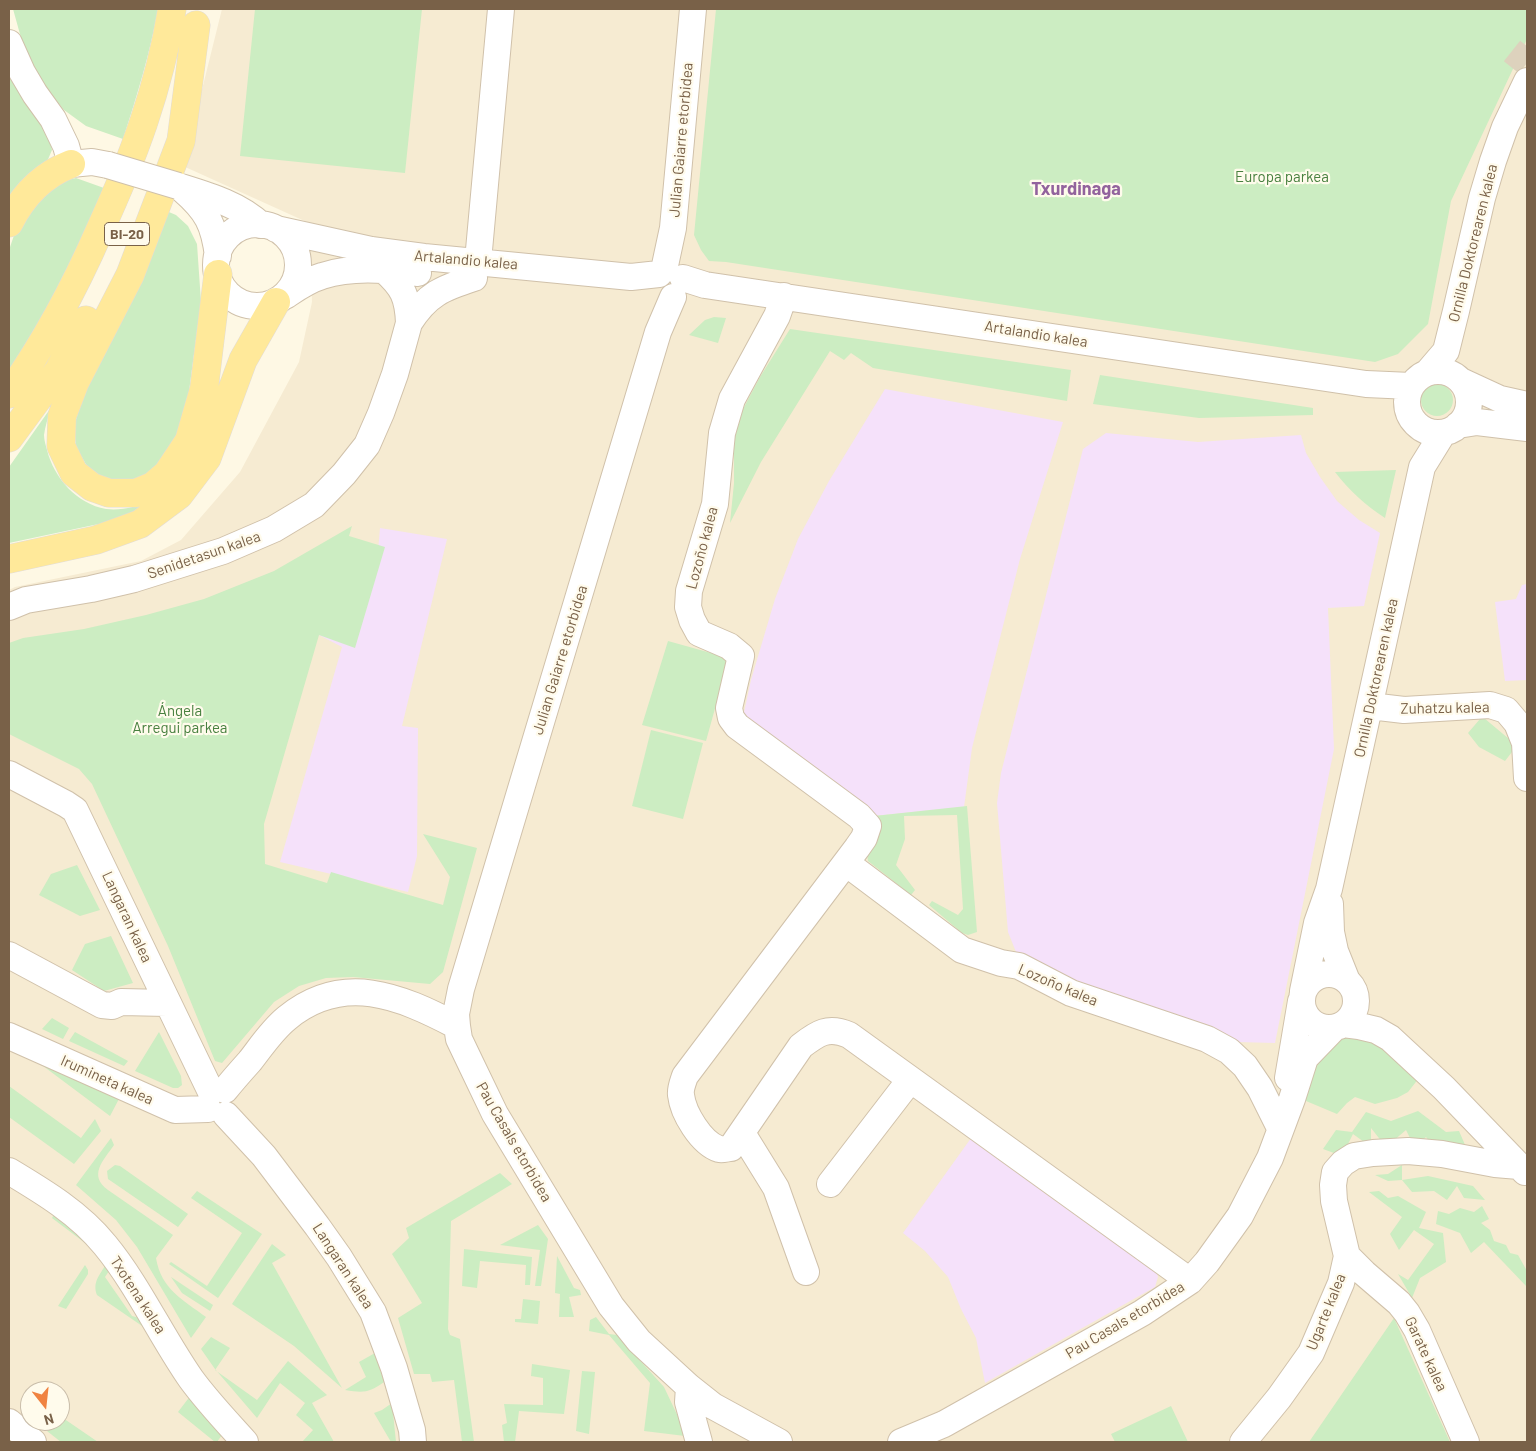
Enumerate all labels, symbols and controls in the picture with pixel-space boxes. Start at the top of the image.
street label: Julian Gaiarre etorbidea [665,62,697,218]
street label: Ornilla Doktorearen kalea [1445,162,1501,324]
park label: Europa parkea [1235,168,1329,186]
district label: Txurdinaga [1031,178,1121,200]
road number: BI-20 [104,222,150,245]
street label: Artalandio kalea [413,246,519,274]
street label: Artalandio kalea [983,317,1089,351]
street label: Lozoño kalea [682,505,722,591]
street label: Senidetasun kalea [145,527,263,583]
street label: Julian Gaiarre etorbidea [529,583,591,737]
street label: Ornilla Doktorearen kalea [1350,597,1402,759]
street label: Zuhatzu kalea [1400,698,1490,718]
park label: Ángela Arregui parkea [132,702,228,737]
street label: Langaran kalea [98,869,156,965]
street label: Lozoño kalea [1015,960,1101,1010]
street label: Irumineta kalea [58,1052,156,1108]
street label: Pau Casals etorbidea [472,1079,556,1205]
street label: Langaran kalea [309,1220,377,1312]
street label: Txotena kalea [106,1253,170,1337]
street label: Ugarte kalea [1302,1271,1350,1353]
street label: Pau Casals etorbidea [1062,1277,1188,1363]
street label: Garate kalea [1401,1314,1451,1394]
north arrow [20,1381,70,1431]
text: N [42,1410,56,1429]

